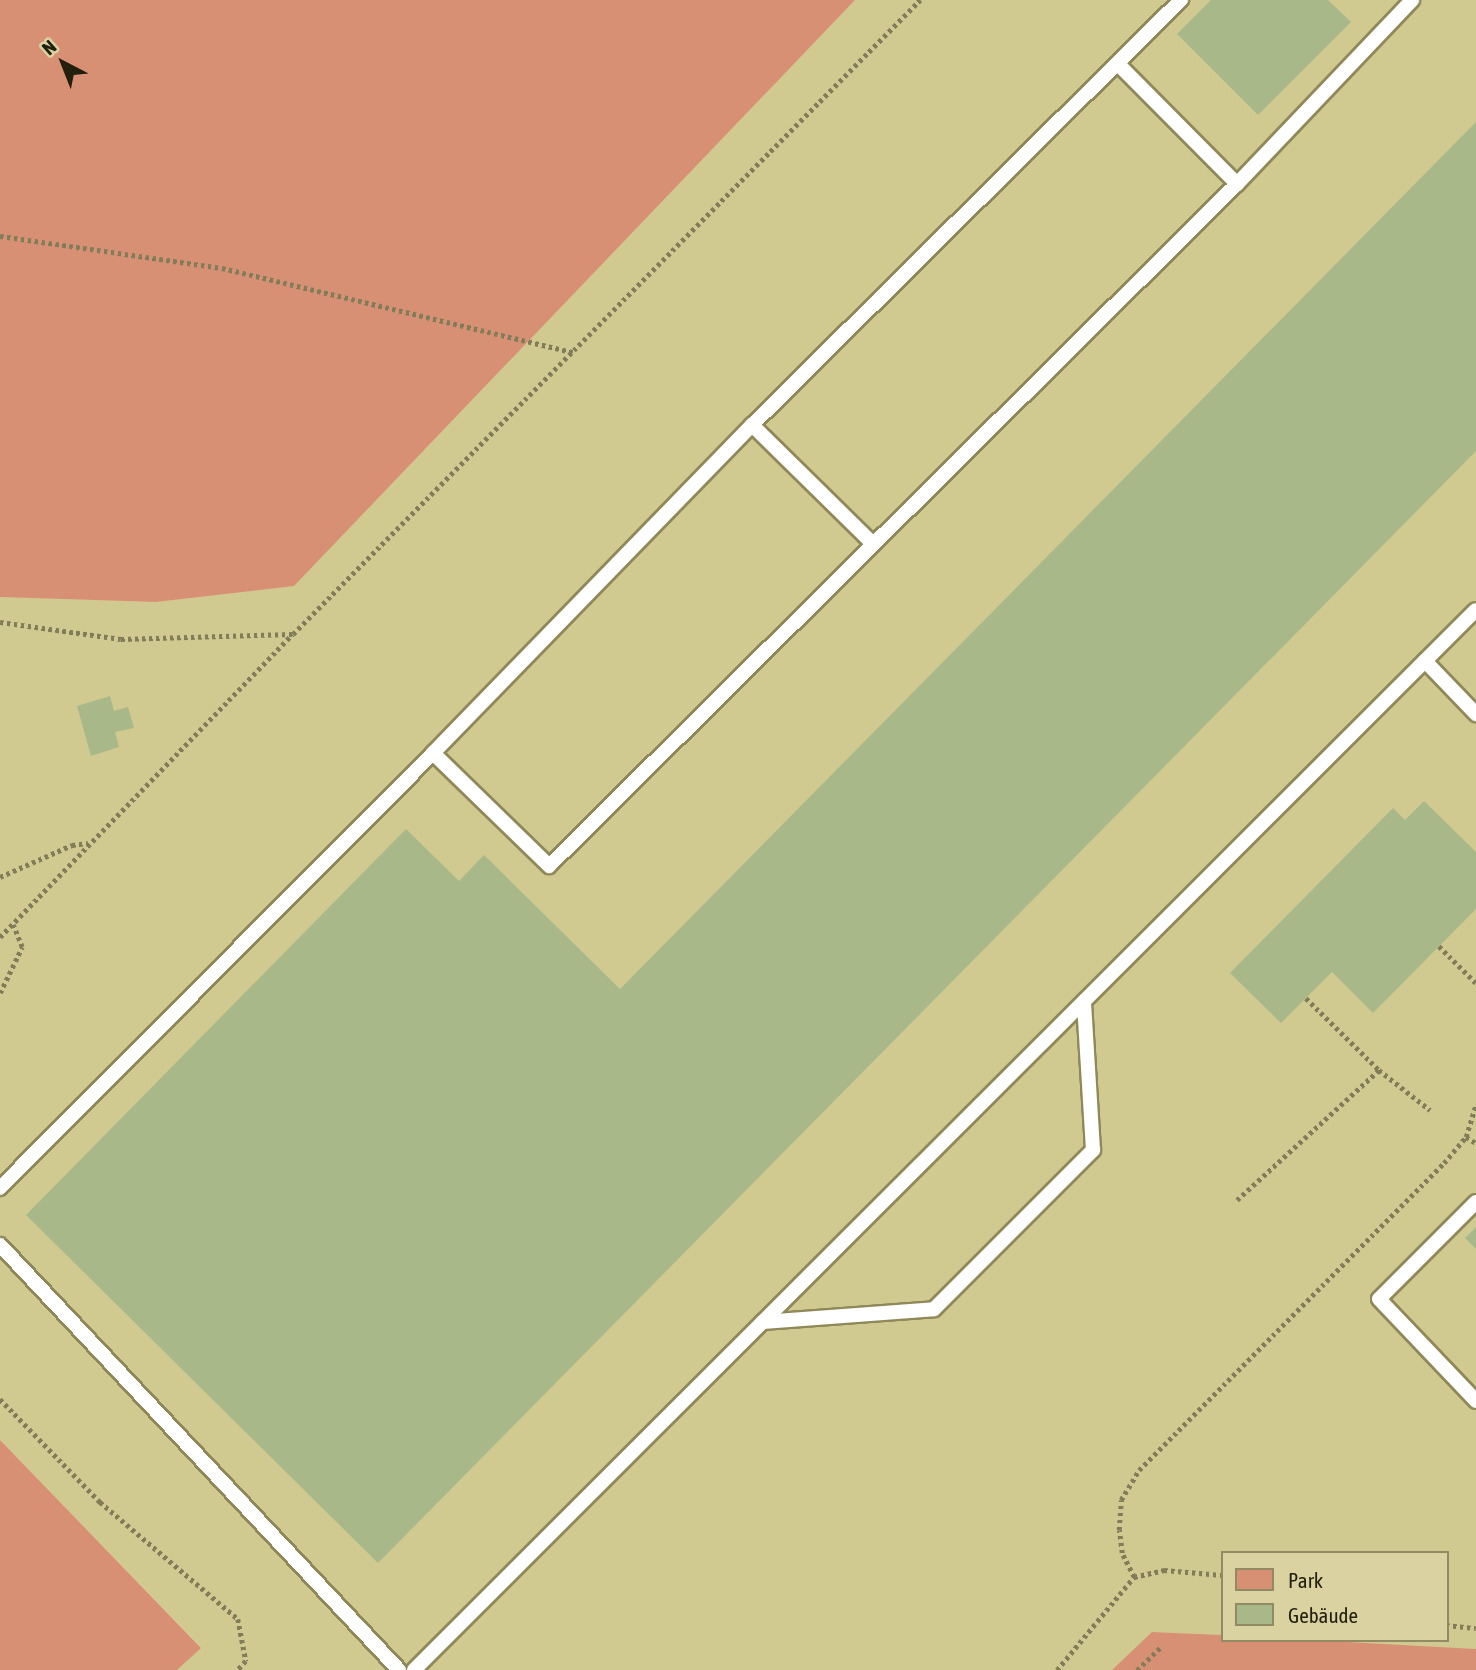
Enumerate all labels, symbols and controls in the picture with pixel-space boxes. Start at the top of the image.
north arrow [28,28,98,98]
text: N [37,35,60,59]
legend [1220,1551,1448,1642]
text: Park [1288,1568,1323,1592]
text: Gebäude [1288,1603,1358,1627]

